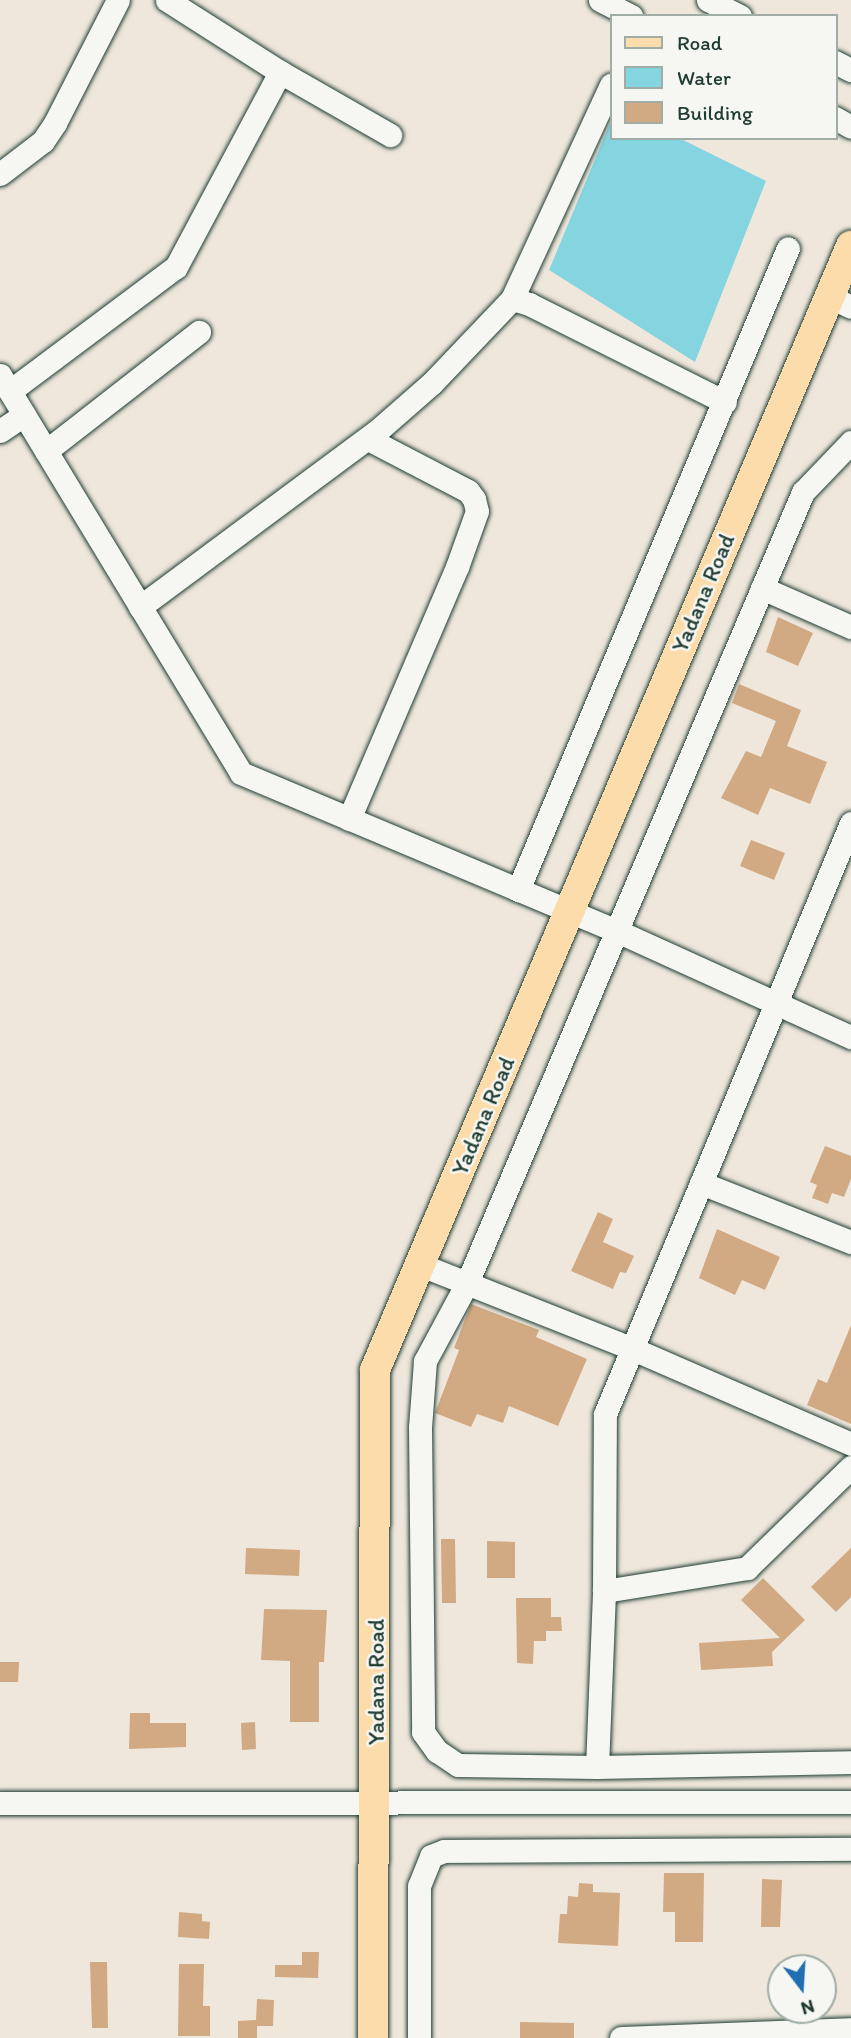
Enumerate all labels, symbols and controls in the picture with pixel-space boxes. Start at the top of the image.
legend [610,14,837,140]
text: Road [677,30,722,55]
text: Water [677,65,731,90]
text: Building [677,100,753,125]
street label: Yadana Road [666,529,740,657]
street label: Yadana Road [446,1052,520,1180]
street label: Yadana Road [362,1619,390,1745]
north arrow [767,1954,837,2024]
text: N [798,1995,817,2021]

